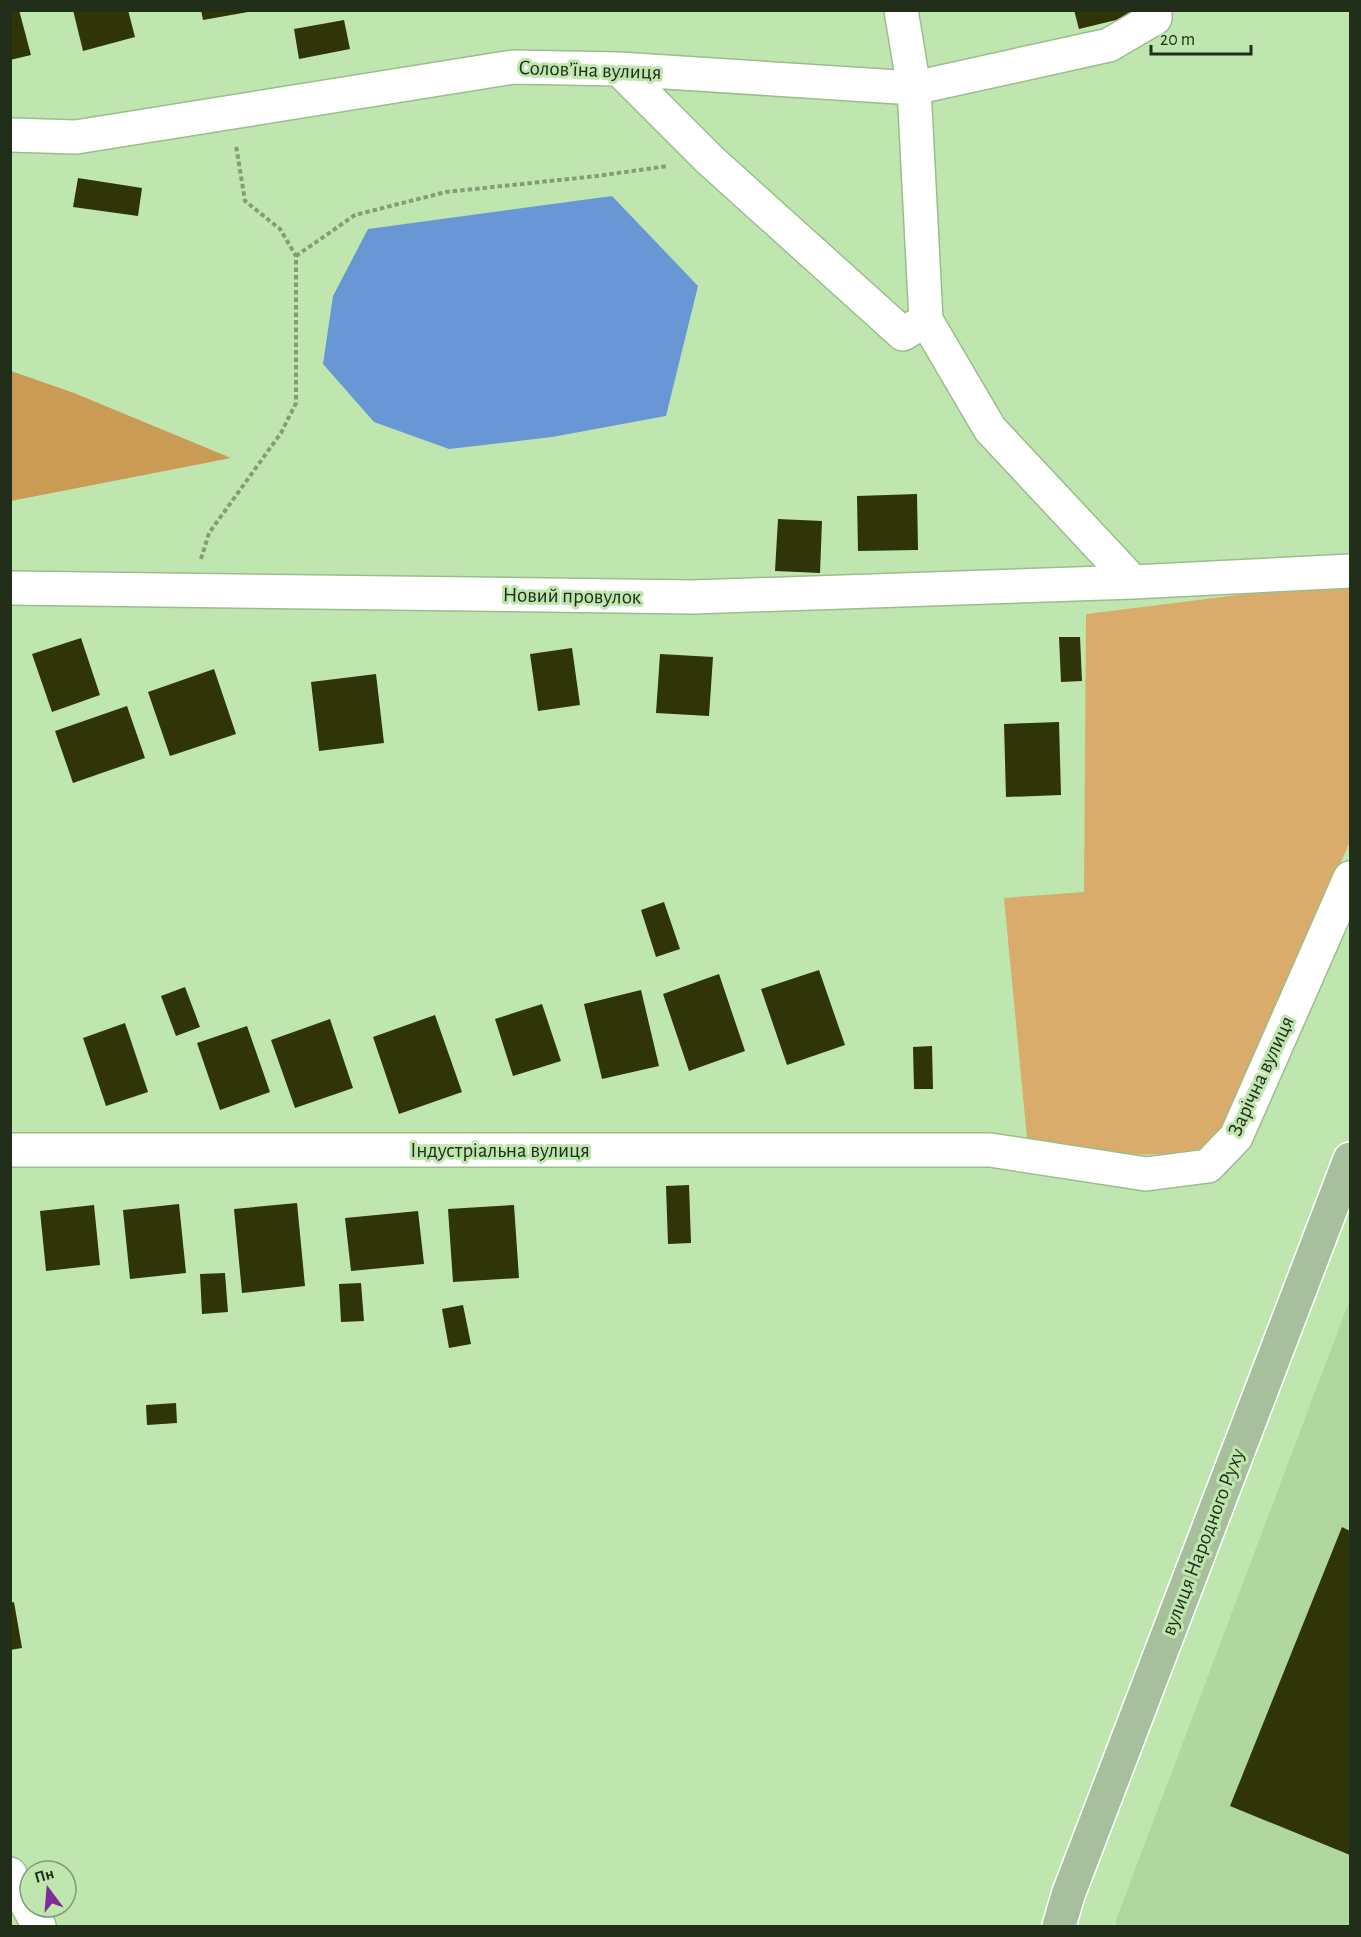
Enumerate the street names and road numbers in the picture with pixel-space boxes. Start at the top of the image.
street label: Соловʼїна вулиця [518,57,662,83]
street label: Новий провулок [502,584,642,608]
street label: Зарічна вулиця [1224,1013,1298,1139]
street label: Індустріальна вулиця [410,1140,590,1161]
street label: вулиця Народного Руху [1158,1446,1248,1638]

